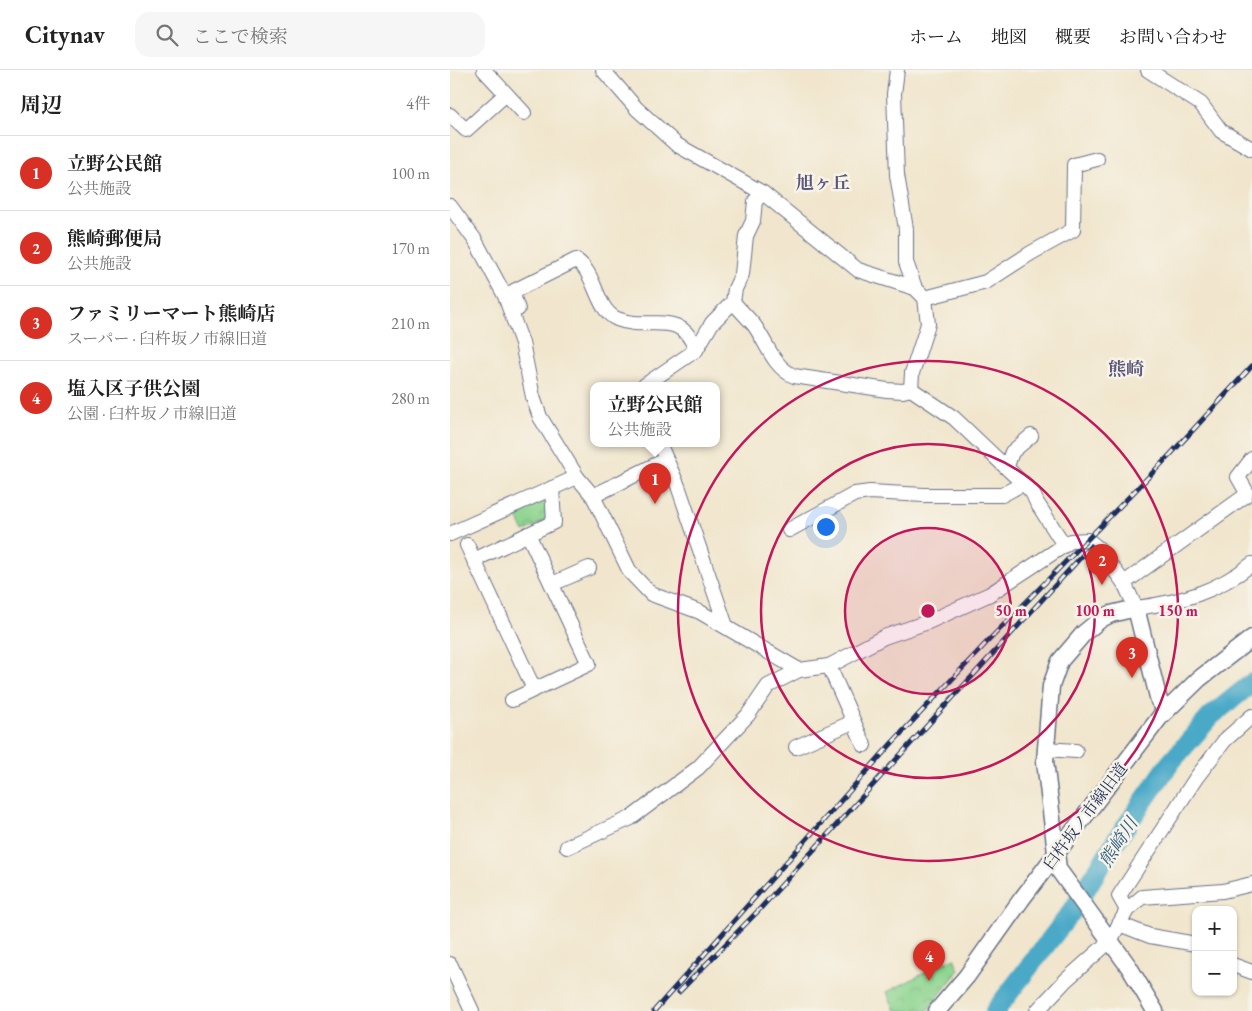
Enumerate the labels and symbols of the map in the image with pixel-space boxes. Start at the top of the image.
district label: 旭ヶ丘 [796,171,850,194]
district label: 熊崎 [1108,357,1144,380]
pin: 1 [639,463,671,504]
your location [813,514,839,540]
pin: 2 [1086,544,1118,585]
text: 50 m [995,601,1027,620]
text: 100 m [1075,601,1115,620]
text: 150 m [1158,601,1198,620]
centre of rings [919,602,937,620]
pin: 3 [1116,637,1148,678]
street label: 臼杵坂ノ市線旧道 [1038,759,1132,873]
water label: 熊崎川 [1094,811,1143,871]
pin: 4 [913,940,945,981]

